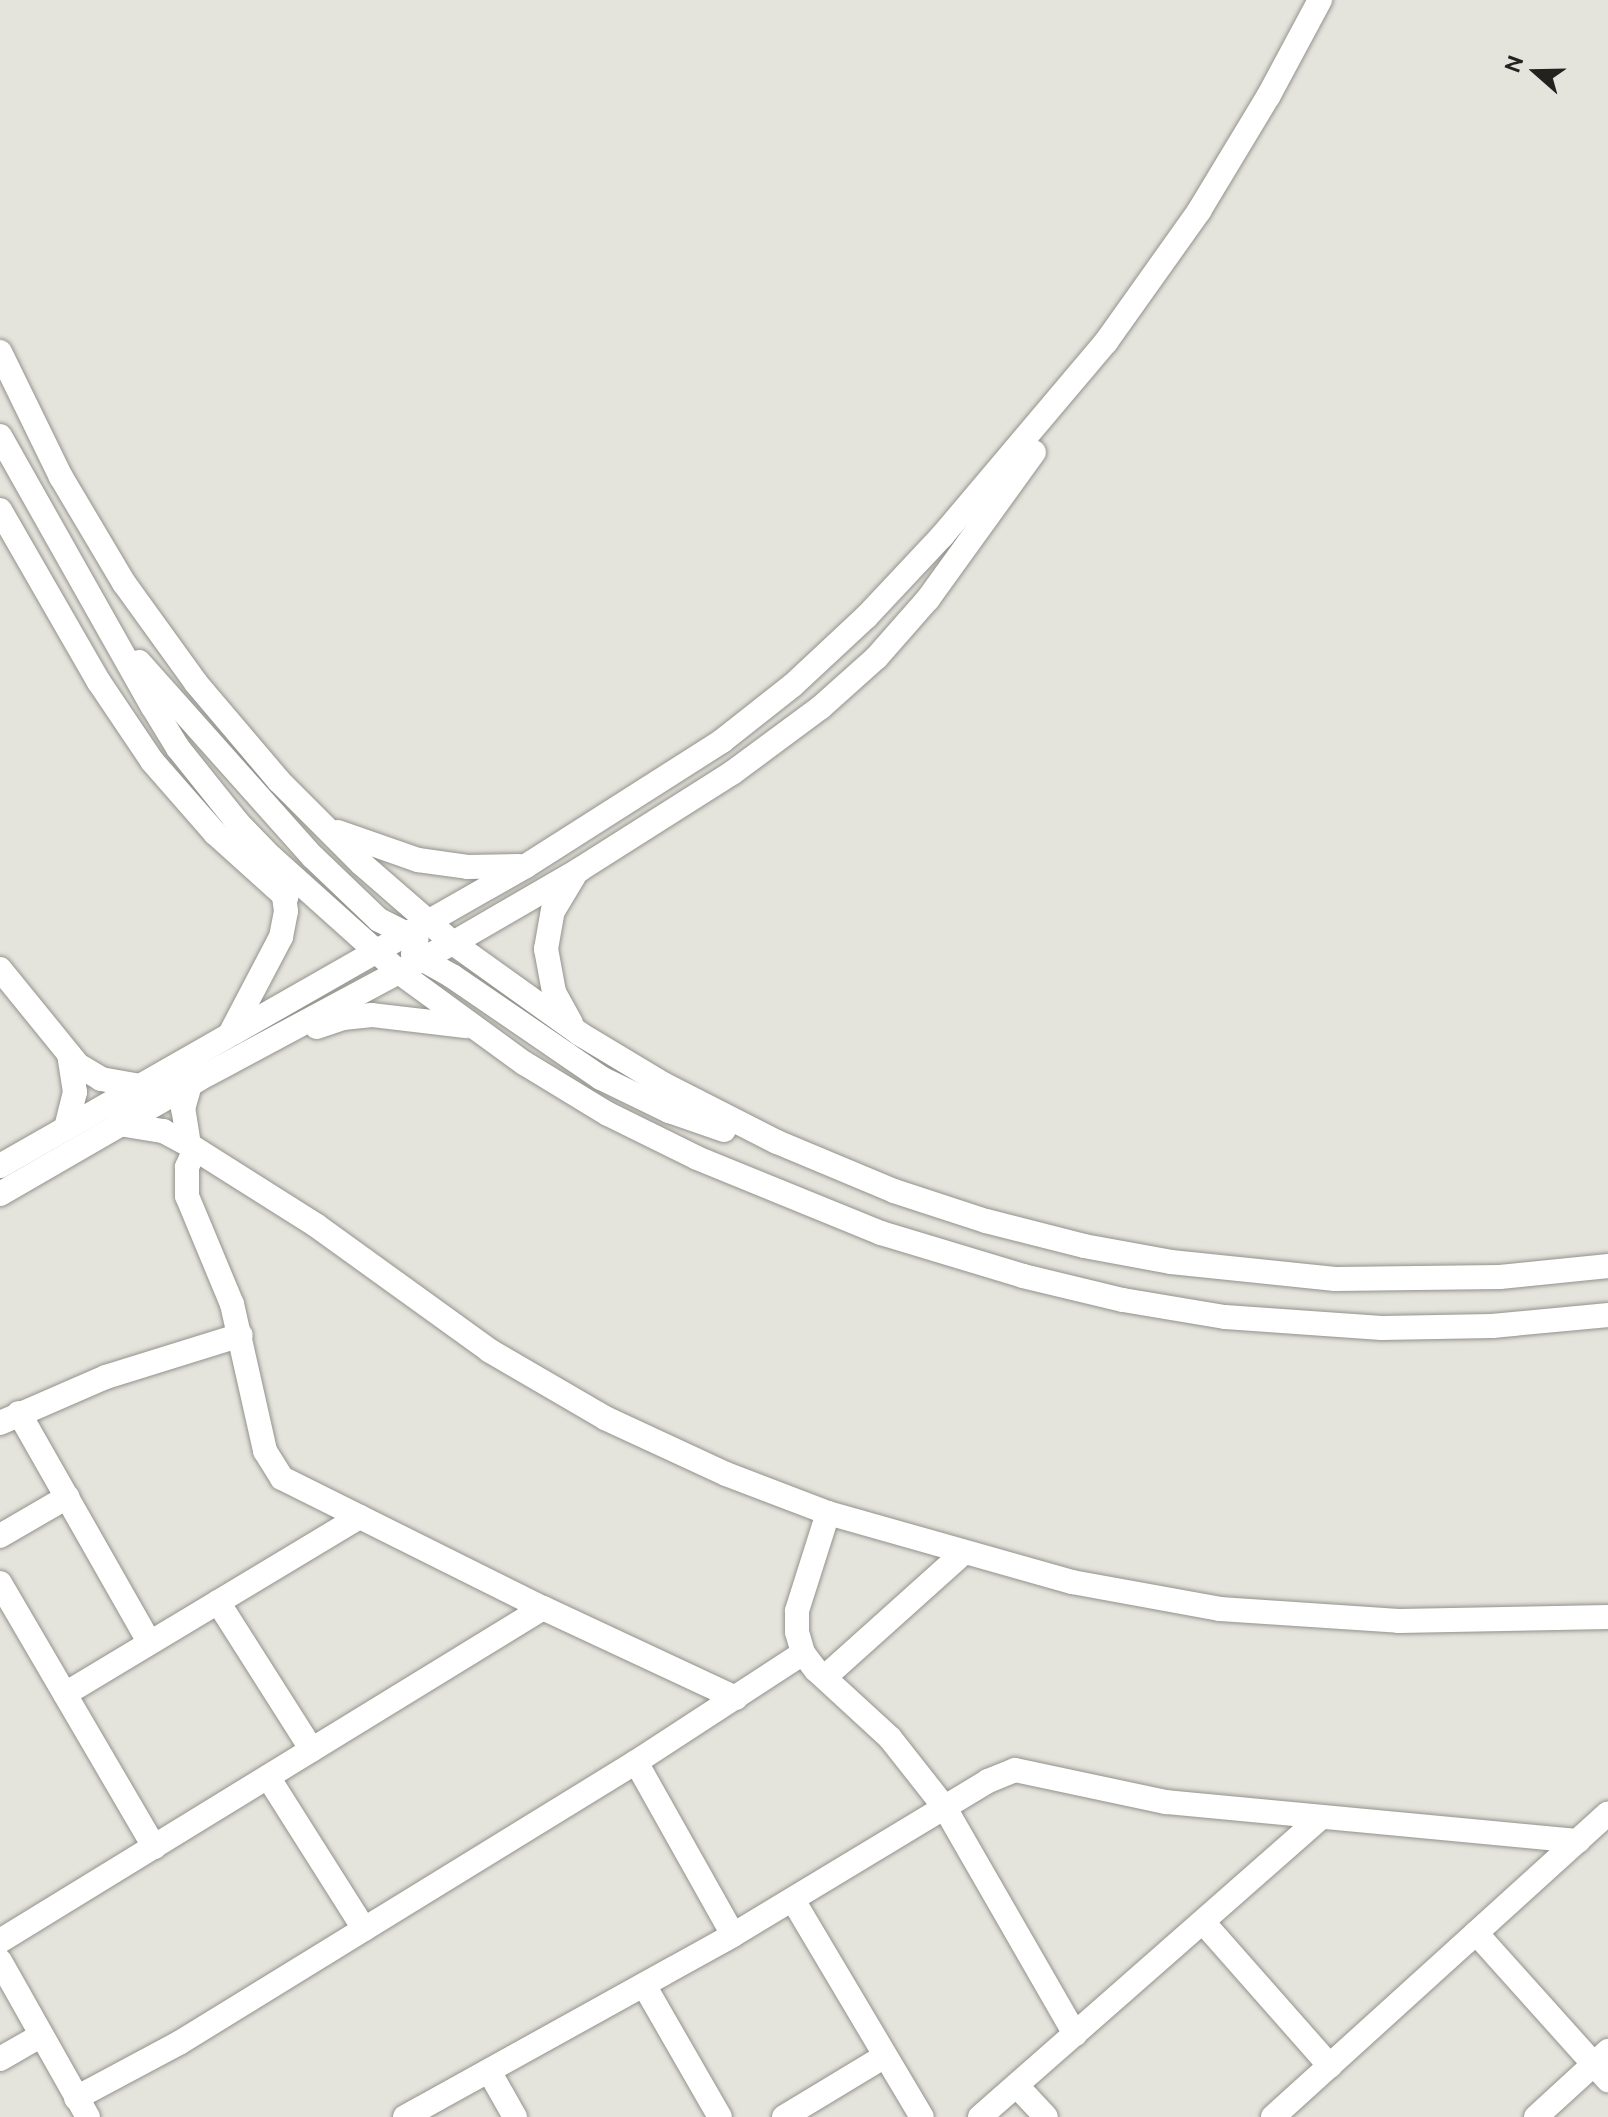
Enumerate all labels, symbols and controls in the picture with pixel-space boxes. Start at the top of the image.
north arrow [1496,32,1576,112]
text: N [1498,52,1528,76]

